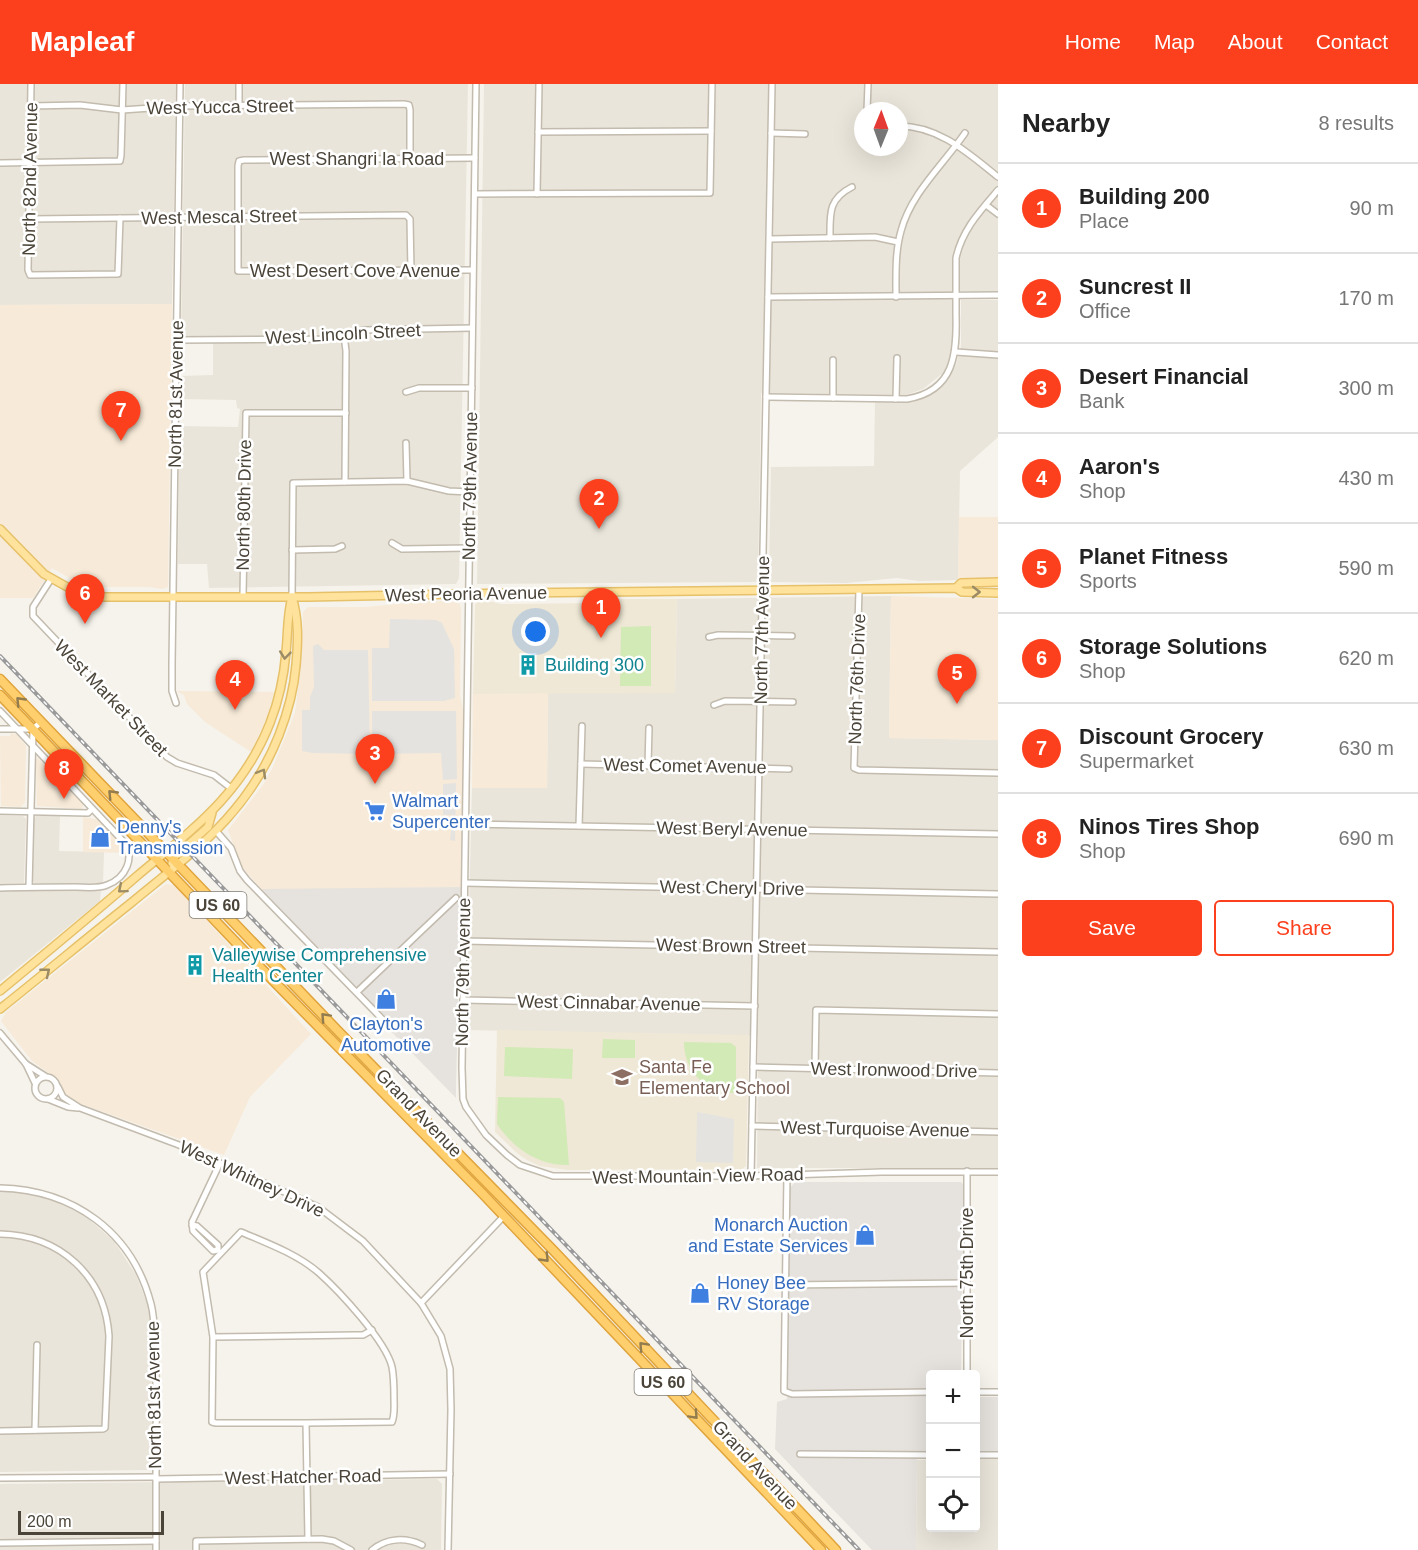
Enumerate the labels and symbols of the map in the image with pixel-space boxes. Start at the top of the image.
street label: West Yucca Street [146,96,294,118]
street label: North 82nd Avenue [19,102,41,256]
north arrow [854,102,908,156]
street label: West Shangri la Road [270,149,444,169]
street label: West Mescal Street [141,206,297,228]
street label: West Desert Cove Avenue [250,261,460,281]
street label: North 81st Avenue [165,320,187,468]
street label: West Lincoln Street [265,320,421,348]
pin: 7 [102,392,140,441]
street label: North 79th Avenue [459,411,481,561]
street label: North 80th Drive [233,439,255,571]
pin: 2 [580,480,618,529]
street label: North 77th Avenue [751,555,773,705]
pin: 6 [66,574,104,624]
street label: West Peoria Avenue [385,583,547,605]
one-way arrow [972,586,981,598]
pin: 1 [582,588,620,638]
street label: North 76th Drive [845,613,869,745]
your location [521,617,550,646]
street label: West Market Street [50,636,172,760]
one-way arrow [280,650,292,660]
building icon: Building 300 [516,653,540,677]
pin: 5 [938,654,976,704]
place label: Building 300 [545,655,644,675]
pin: 4 [216,660,254,710]
one-way arrow [17,697,28,708]
pin: 3 [356,734,394,784]
pin: 8 [44,750,84,799]
street label: West Comet Avenue [603,755,767,777]
one-way arrow [255,769,266,779]
one-way arrow [108,791,119,801]
place label: Walmart Supercenter [392,791,490,832]
supermarket icon: Walmart Supercenter [363,799,387,823]
place label: Denny's Transmission [117,817,223,858]
street label: West Beryl Avenue [656,818,808,840]
shop icon: Denny's Transmission [88,825,112,849]
street label: West Cheryl Drive [659,877,805,899]
one-way arrow [118,882,129,893]
road number: US 60 [190,892,246,918]
street label: North 79th Avenue [452,897,474,1047]
street label: West Brown Street [656,935,806,957]
place label: Valleywise Comprehensive Health Center [212,945,427,986]
building icon: Valleywise Comprehensive Health Center [183,953,207,977]
one-way arrow [39,969,50,980]
shop icon: Clayton's Automotive [374,987,398,1011]
street label: West Cinnabar Avenue [517,991,701,1015]
one-way arrow [321,1013,332,1023]
place label: Clayton's Automotive [341,1014,431,1055]
place label: Santa Fe Elementary School [639,1057,790,1098]
street label: West Ironwood Drive [810,1059,978,1081]
street label: Grand Avenue [372,1065,466,1161]
school or university icon: Santa Fe Elementary School [610,1065,634,1089]
street label: West Turquoise Avenue [780,1117,970,1141]
street label: West Whitney Drive [176,1137,328,1221]
street label: West Mountain View Road [592,1164,804,1188]
street label: North 75th Drive [957,1207,977,1339]
place label: Monarch Auction and Estate Services [688,1215,848,1256]
shop icon: Monarch Auction and Estate Services [853,1223,877,1247]
one-way arrow [538,1251,549,1262]
place label: Honey Bee RV Storage [717,1273,810,1314]
shop icon: Honey Bee RV Storage [688,1281,712,1305]
street label: North 81st Avenue [143,1321,165,1469]
one-way arrow [639,1342,650,1352]
road number: US 60 [634,1369,692,1395]
one-way arrow [686,1407,697,1418]
street label: Grand Avenue [709,1416,801,1514]
street label: West Hatcher Road [224,1466,382,1488]
scale bar [18,1508,164,1536]

